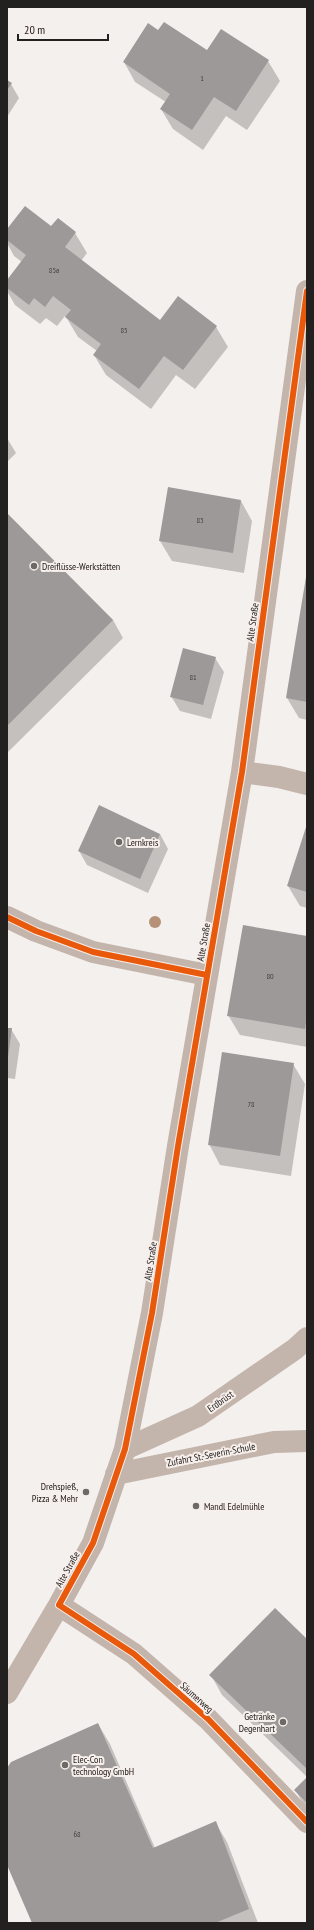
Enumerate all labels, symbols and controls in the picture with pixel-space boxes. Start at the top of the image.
scale bar [18,16,108,42]
text: 20 m [24,22,45,37]
house number: 1 [200,73,204,83]
house number: 85a [49,265,59,275]
house number: 85 [120,325,128,335]
house number: 83 [196,515,204,525]
place label: Dreiflüsse-Werkstätten [42,560,120,573]
marker: Dreiflüsse-Werkstätten [29,561,39,571]
street label: Alte Straße [243,602,262,642]
house number: 81 [189,672,197,682]
place label: Lernkreis [127,836,159,849]
marker: Lernkreis [114,837,124,847]
street label: Alte Straße [194,922,213,962]
house number: 80 [266,971,274,981]
house number: 78 [247,1099,255,1109]
street label: Alte Straße [141,1241,160,1281]
street label: Erdbrüst [205,1388,236,1415]
street label: Zufahrt St.-Severin-Schule [166,1440,256,1469]
place label: Drehspieß, Pizza & Mehr [32,1480,78,1505]
marker: Drehspieß, Pizza & Mehr [81,1487,91,1497]
place label: Mandl Edelmühle [204,1500,264,1513]
marker: Mandl Edelmühle [191,1501,201,1511]
street label: Alte Straße [52,1549,83,1589]
street label: Säumerweg [177,1679,216,1716]
place label: Getränke Degenhart [239,1710,275,1735]
marker: Getränke Degenhart [278,1717,288,1727]
place label: Elec-Con technology GmbH [73,1753,134,1778]
marker: Elec-Con technology GmbH [60,1760,70,1770]
house number: 68 [73,1829,81,1839]

